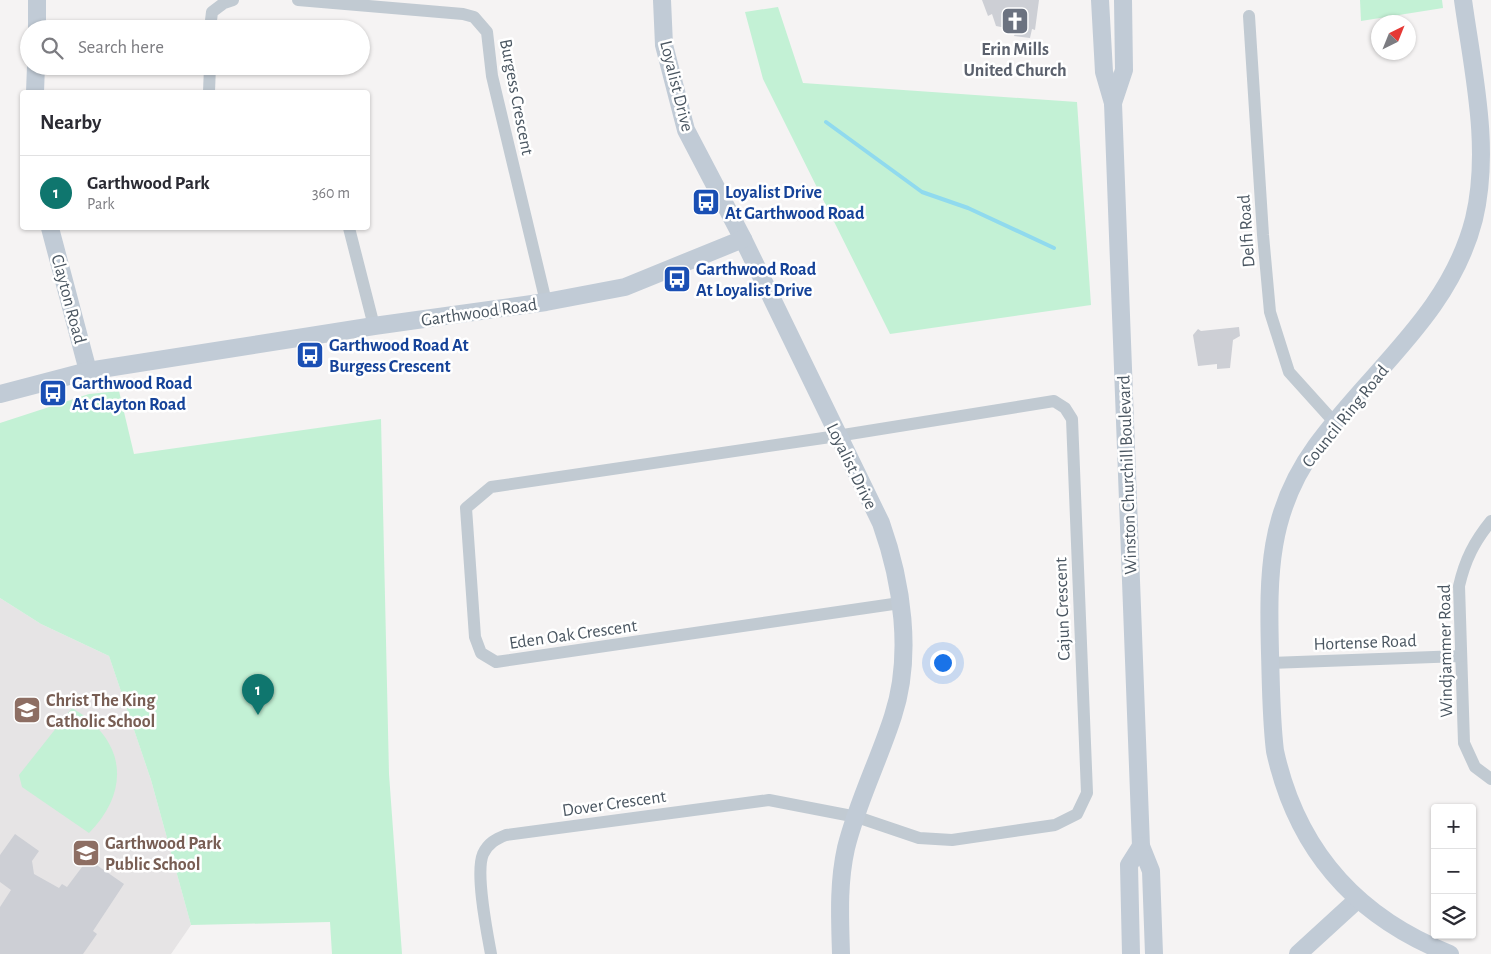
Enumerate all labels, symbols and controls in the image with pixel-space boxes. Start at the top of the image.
church icon: Erin Mills United Church [1000,6,1030,36]
north arrow [1371,15,1416,60]
search box [20,20,370,75]
icon: search [38,34,66,62]
text: Search here [78,38,164,57]
street label: Burgess Crescent [496,38,536,157]
street label: Loyalist Drive [656,39,696,134]
place label: Erin Mills United Church [963,41,1067,80]
text: Nearby [40,112,101,133]
text: Garthwood Park [87,174,210,193]
place label: Loyalist Drive At Garthwood Road [725,184,865,223]
text: 1 [53,185,59,201]
text: 360 m [312,185,350,201]
bus stop icon: Loyalist Drive At Garthwood Road [691,187,721,217]
street label: Delfi Road [1235,194,1259,268]
text: Park [87,196,115,212]
street label: Clayton Road [47,253,89,346]
place label: Garthwood Road At Loyalist Drive [696,261,817,300]
bus stop icon: Garthwood Road At Loyalist Drive [662,264,692,294]
street label: Garthwood Road [420,296,538,330]
place label: Garthwood Road At Burgess Crescent [329,337,468,376]
bus stop icon: Garthwood Road At Burgess Crescent [295,340,325,370]
street label: Council Ring Road [1299,362,1392,471]
place label: Garthwood Road At Clayton Road [72,375,193,414]
street label: Winston Churchill Boulevard [1116,375,1140,575]
bus stop icon: Garthwood Road At Clayton Road [38,378,68,408]
street label: Loyalist Drive [823,421,880,512]
street label: Cajun Crescent [1052,557,1074,661]
street label: Windjammer Road [1436,584,1456,718]
street label: Eden Oak Crescent [508,617,639,653]
street label: Hortense Road [1313,632,1417,654]
your location [930,650,956,676]
pin: 1 [242,674,274,715]
place label: Christ The King Catholic School [46,692,156,731]
school or university icon: Christ The King Catholic School [12,695,42,725]
street label: Dover Crescent [561,788,667,820]
map controls [1431,804,1476,939]
button: + [1431,804,1476,849]
place label: Garthwood Park Public School [105,835,221,874]
school or university icon: Garthwood Park Public School [71,838,101,868]
button: − [1431,849,1476,894]
button: layers [1431,894,1476,939]

